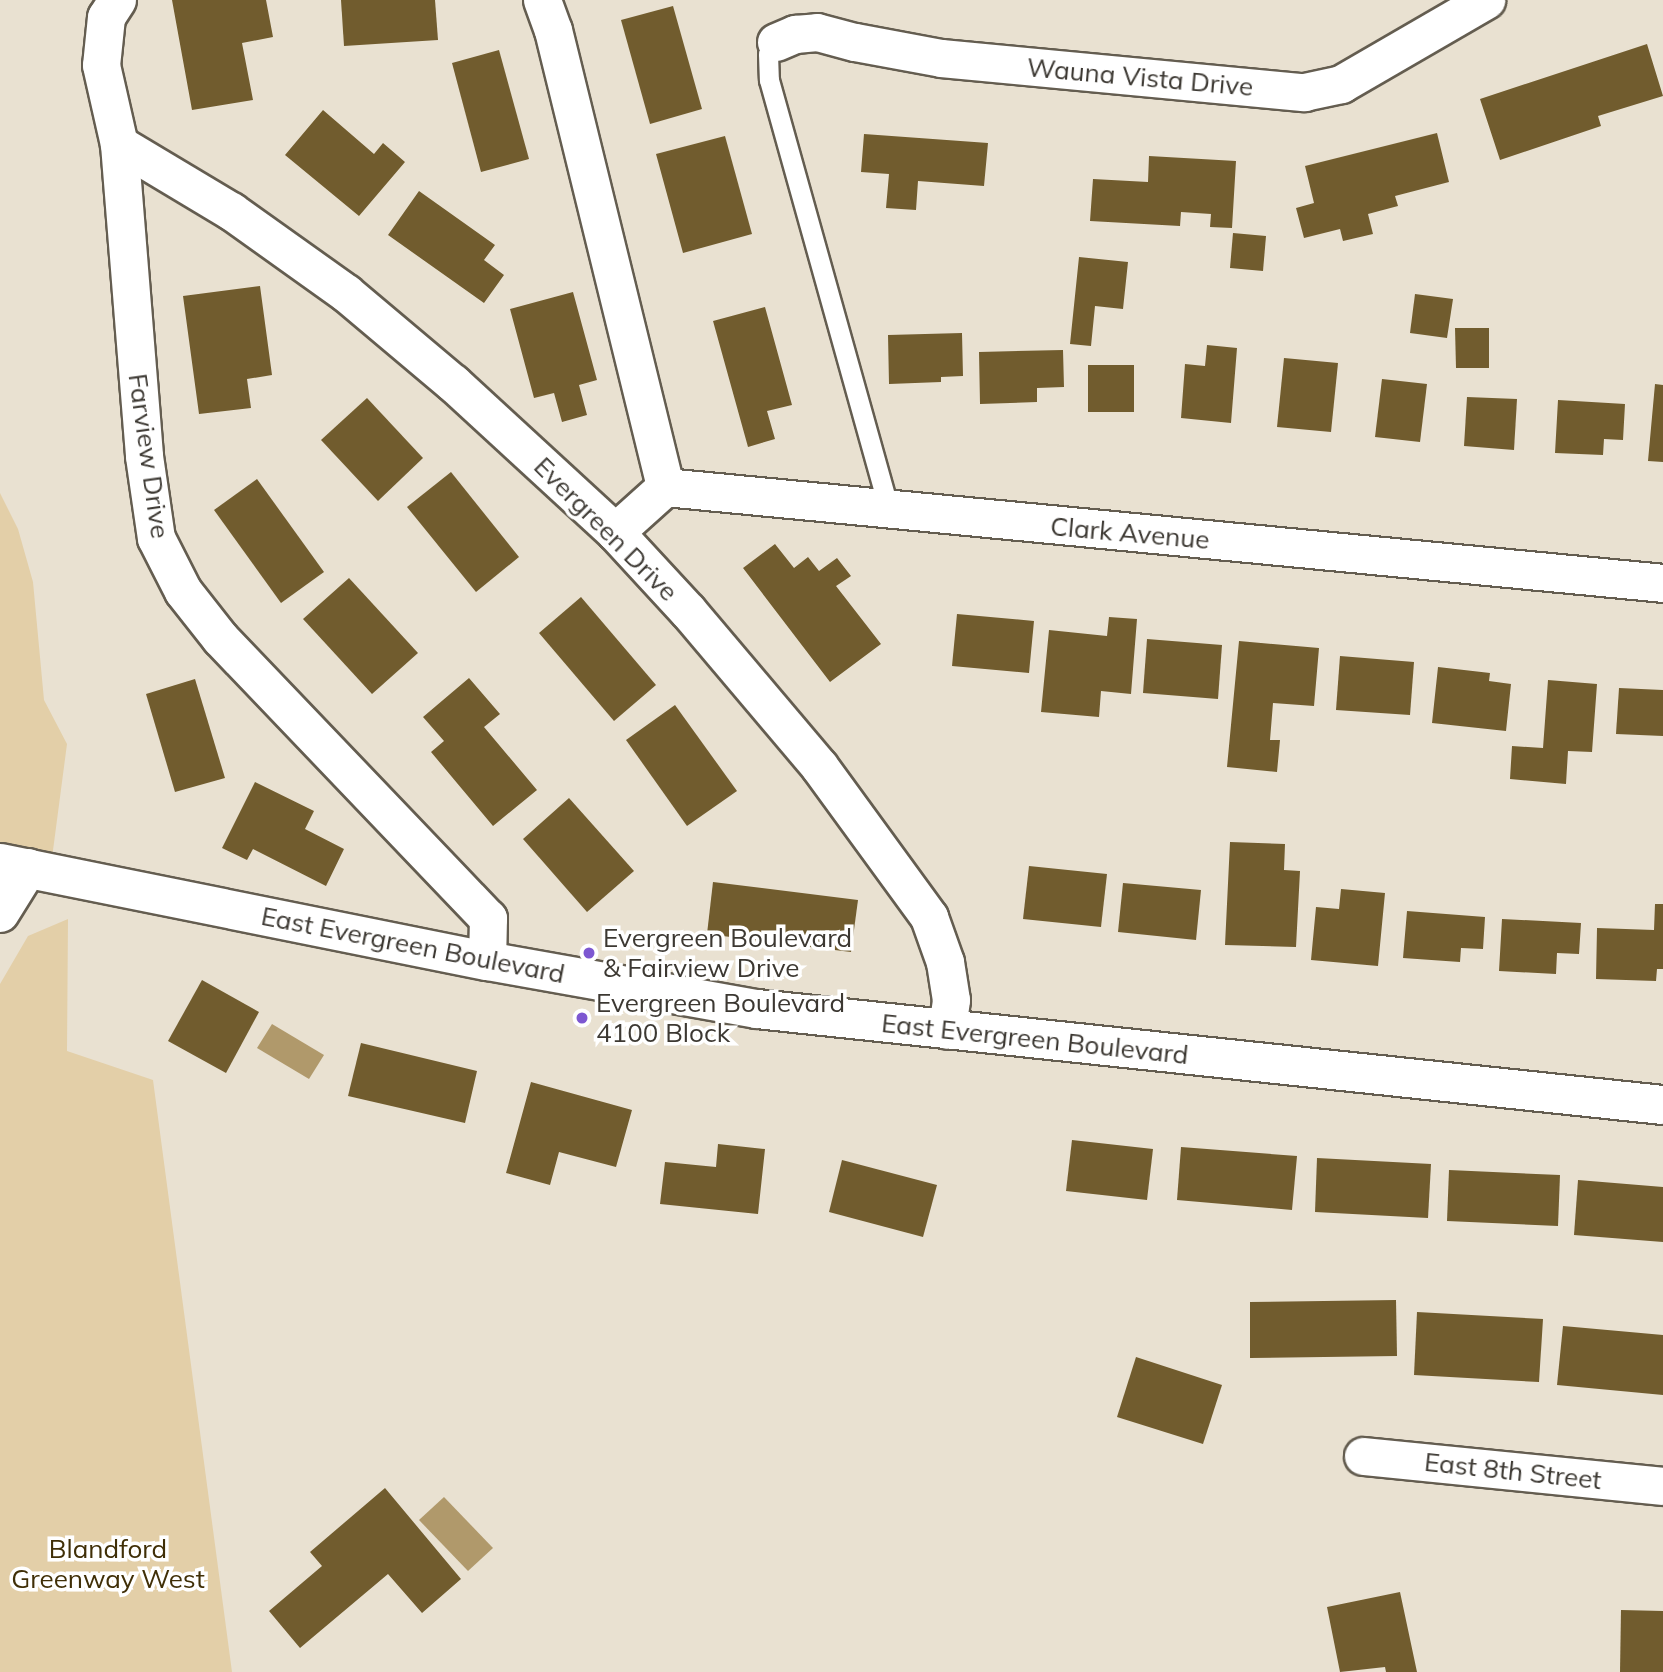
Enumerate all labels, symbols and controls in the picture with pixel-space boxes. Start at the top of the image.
street label: Wauna Vista Drive [1026,52,1254,102]
street label: Farview Drive [122,372,176,540]
street label: Evergreen Drive [528,451,684,607]
street label: Clark Avenue [1049,510,1211,556]
street label: East Evergreen Boulevard [259,900,567,990]
place label: Evergreen Boulevard & Fairview Drive [603,922,852,984]
marker: Evergreen Boulevard & Fairview Drive [581,945,597,961]
place label: Evergreen Boulevard 4100 Block [596,987,845,1048]
street label: East Evergreen Boulevard [880,1007,1190,1071]
marker: Evergreen Boulevard 4100 Block [574,1010,590,1026]
street label: East 8th Street [1423,1446,1603,1496]
park label: Blandford Greenway West [11,1533,205,1594]

